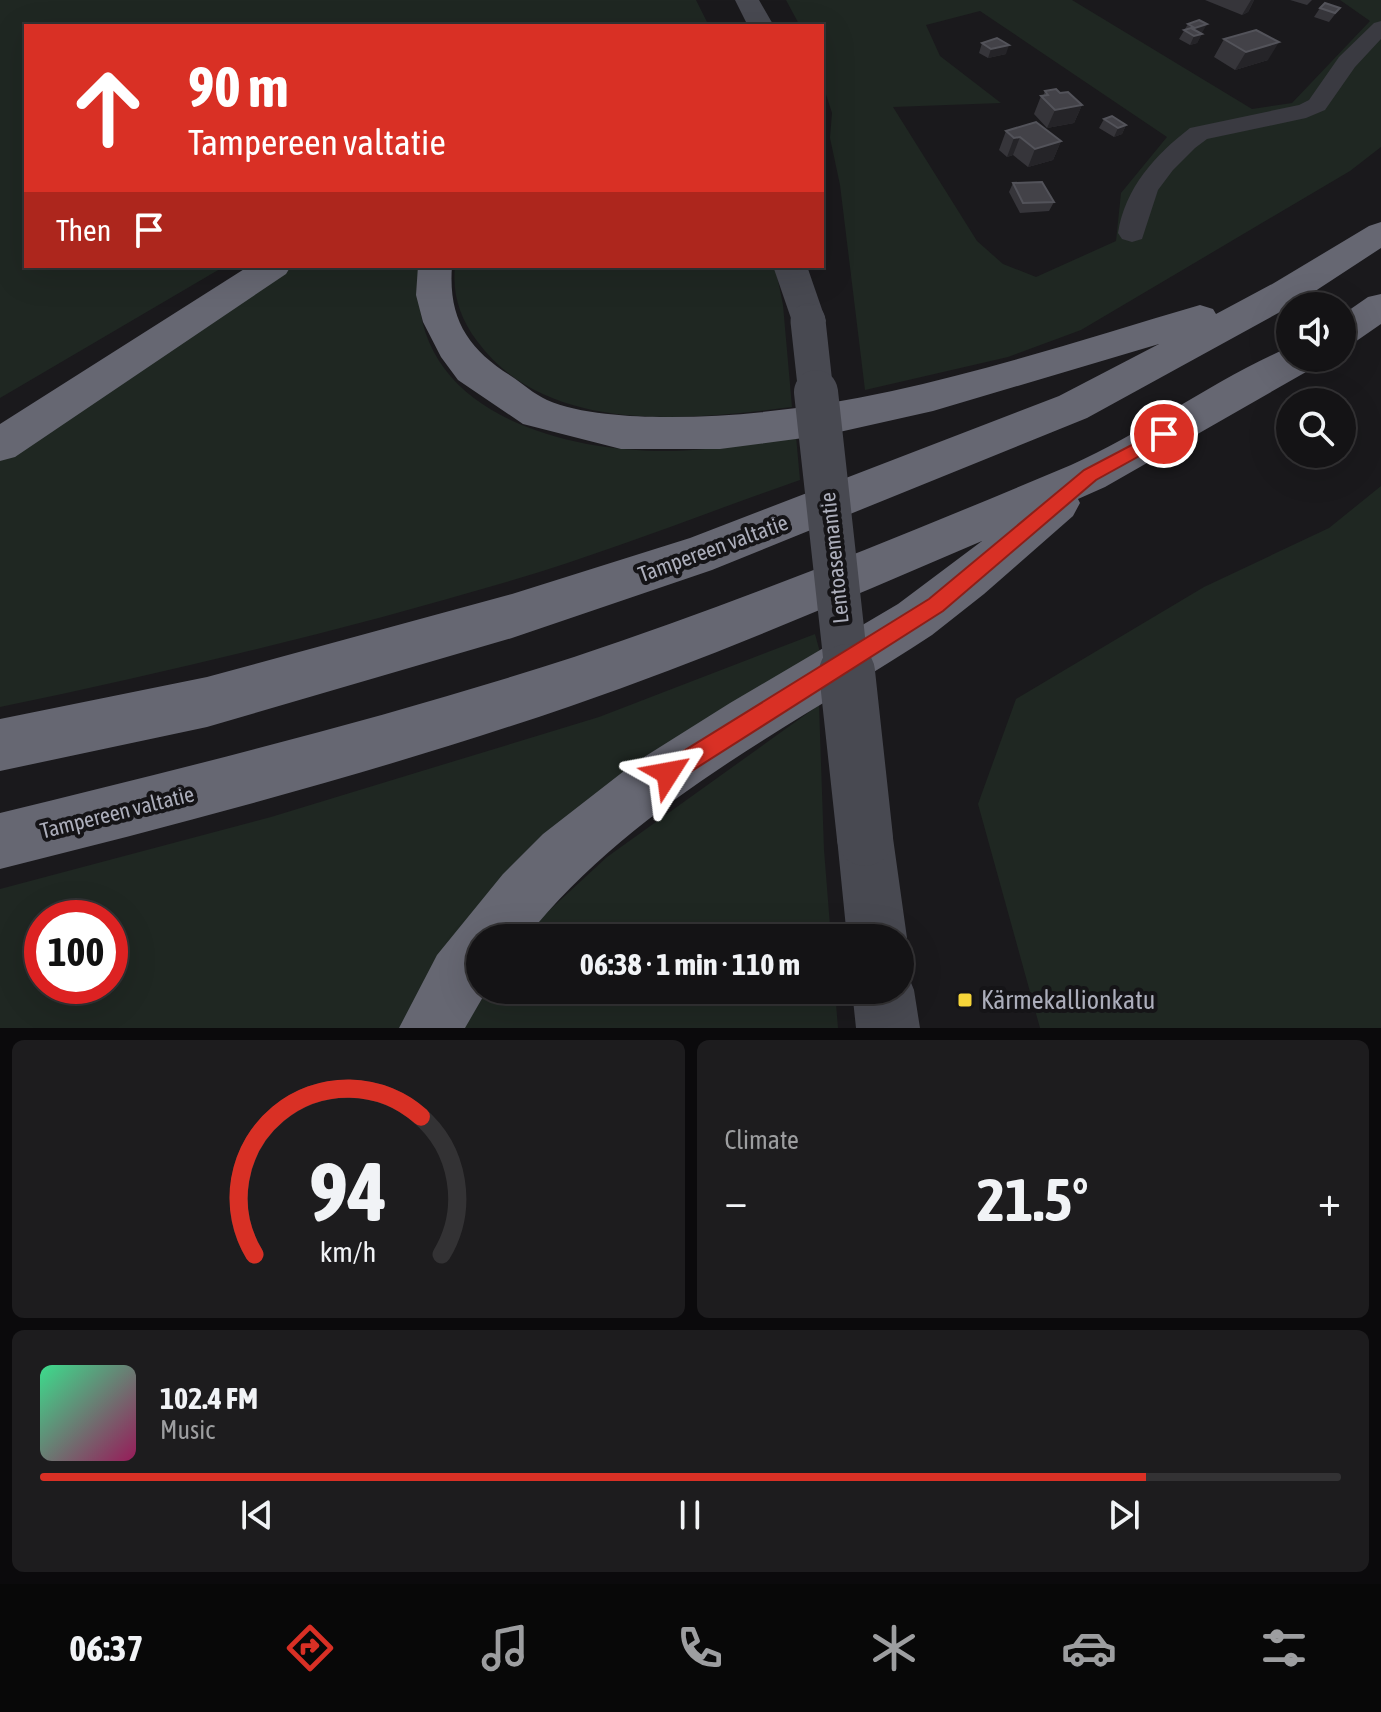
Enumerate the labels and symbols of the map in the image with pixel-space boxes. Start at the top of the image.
pin [1130,400,1198,468]
street label: Lentoasemantie [814,491,854,625]
street label: Tampereen valtatie [635,509,791,587]
position arrow [626,731,710,815]
street label: Tampereen valtatie [37,780,197,844]
speed limit sign: 100 [24,900,128,1004]
place label: Kärmekallionkatu [981,985,1155,1015]
marker: Kärmekallionkatu [956,991,974,1009]

